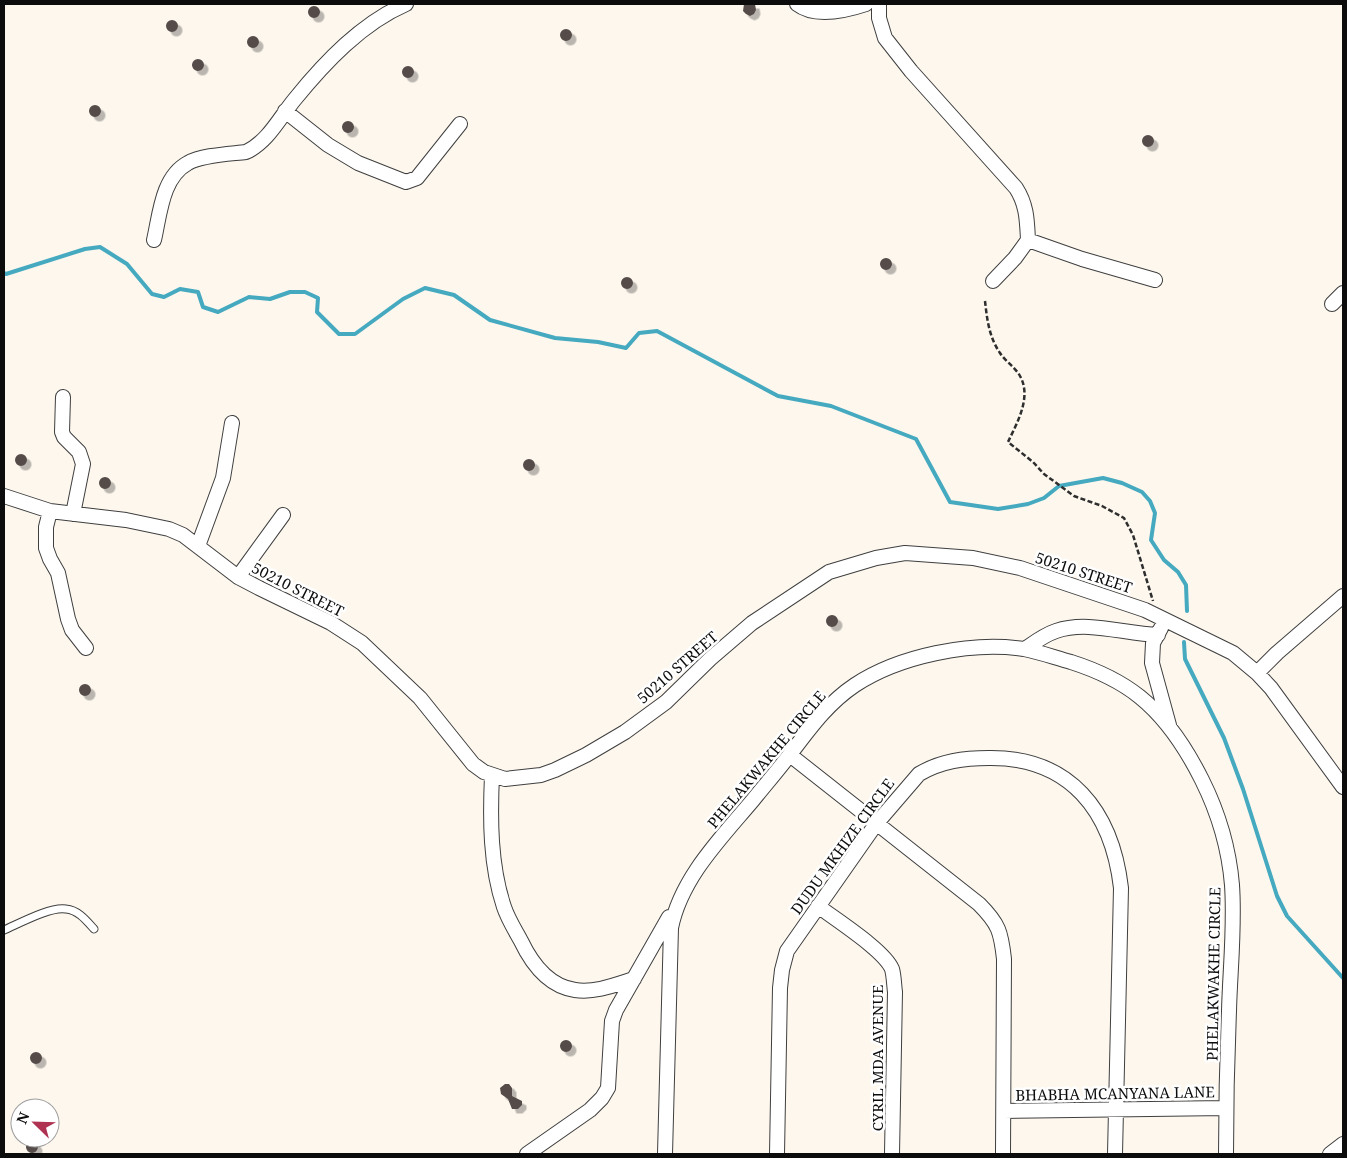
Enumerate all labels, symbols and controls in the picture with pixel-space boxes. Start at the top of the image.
street label: 50210 STREET [1033,547,1135,597]
street label: 50210 STREET [249,557,347,621]
street label: 50210 STREET [632,626,722,708]
street label: PHELAKWAKHE CIRCLE [702,686,830,832]
street label: DUDU MKHIZE CIRCLE [786,774,898,918]
street label: PHELAKWAKHE CIRCLE [1201,887,1225,1061]
street label: CYRIL MDA AVENUE [867,985,887,1131]
street label: BHABHA MCANYANA LANE [1015,1081,1215,1105]
north arrow [10,1098,60,1148]
text: N [12,1109,33,1127]

